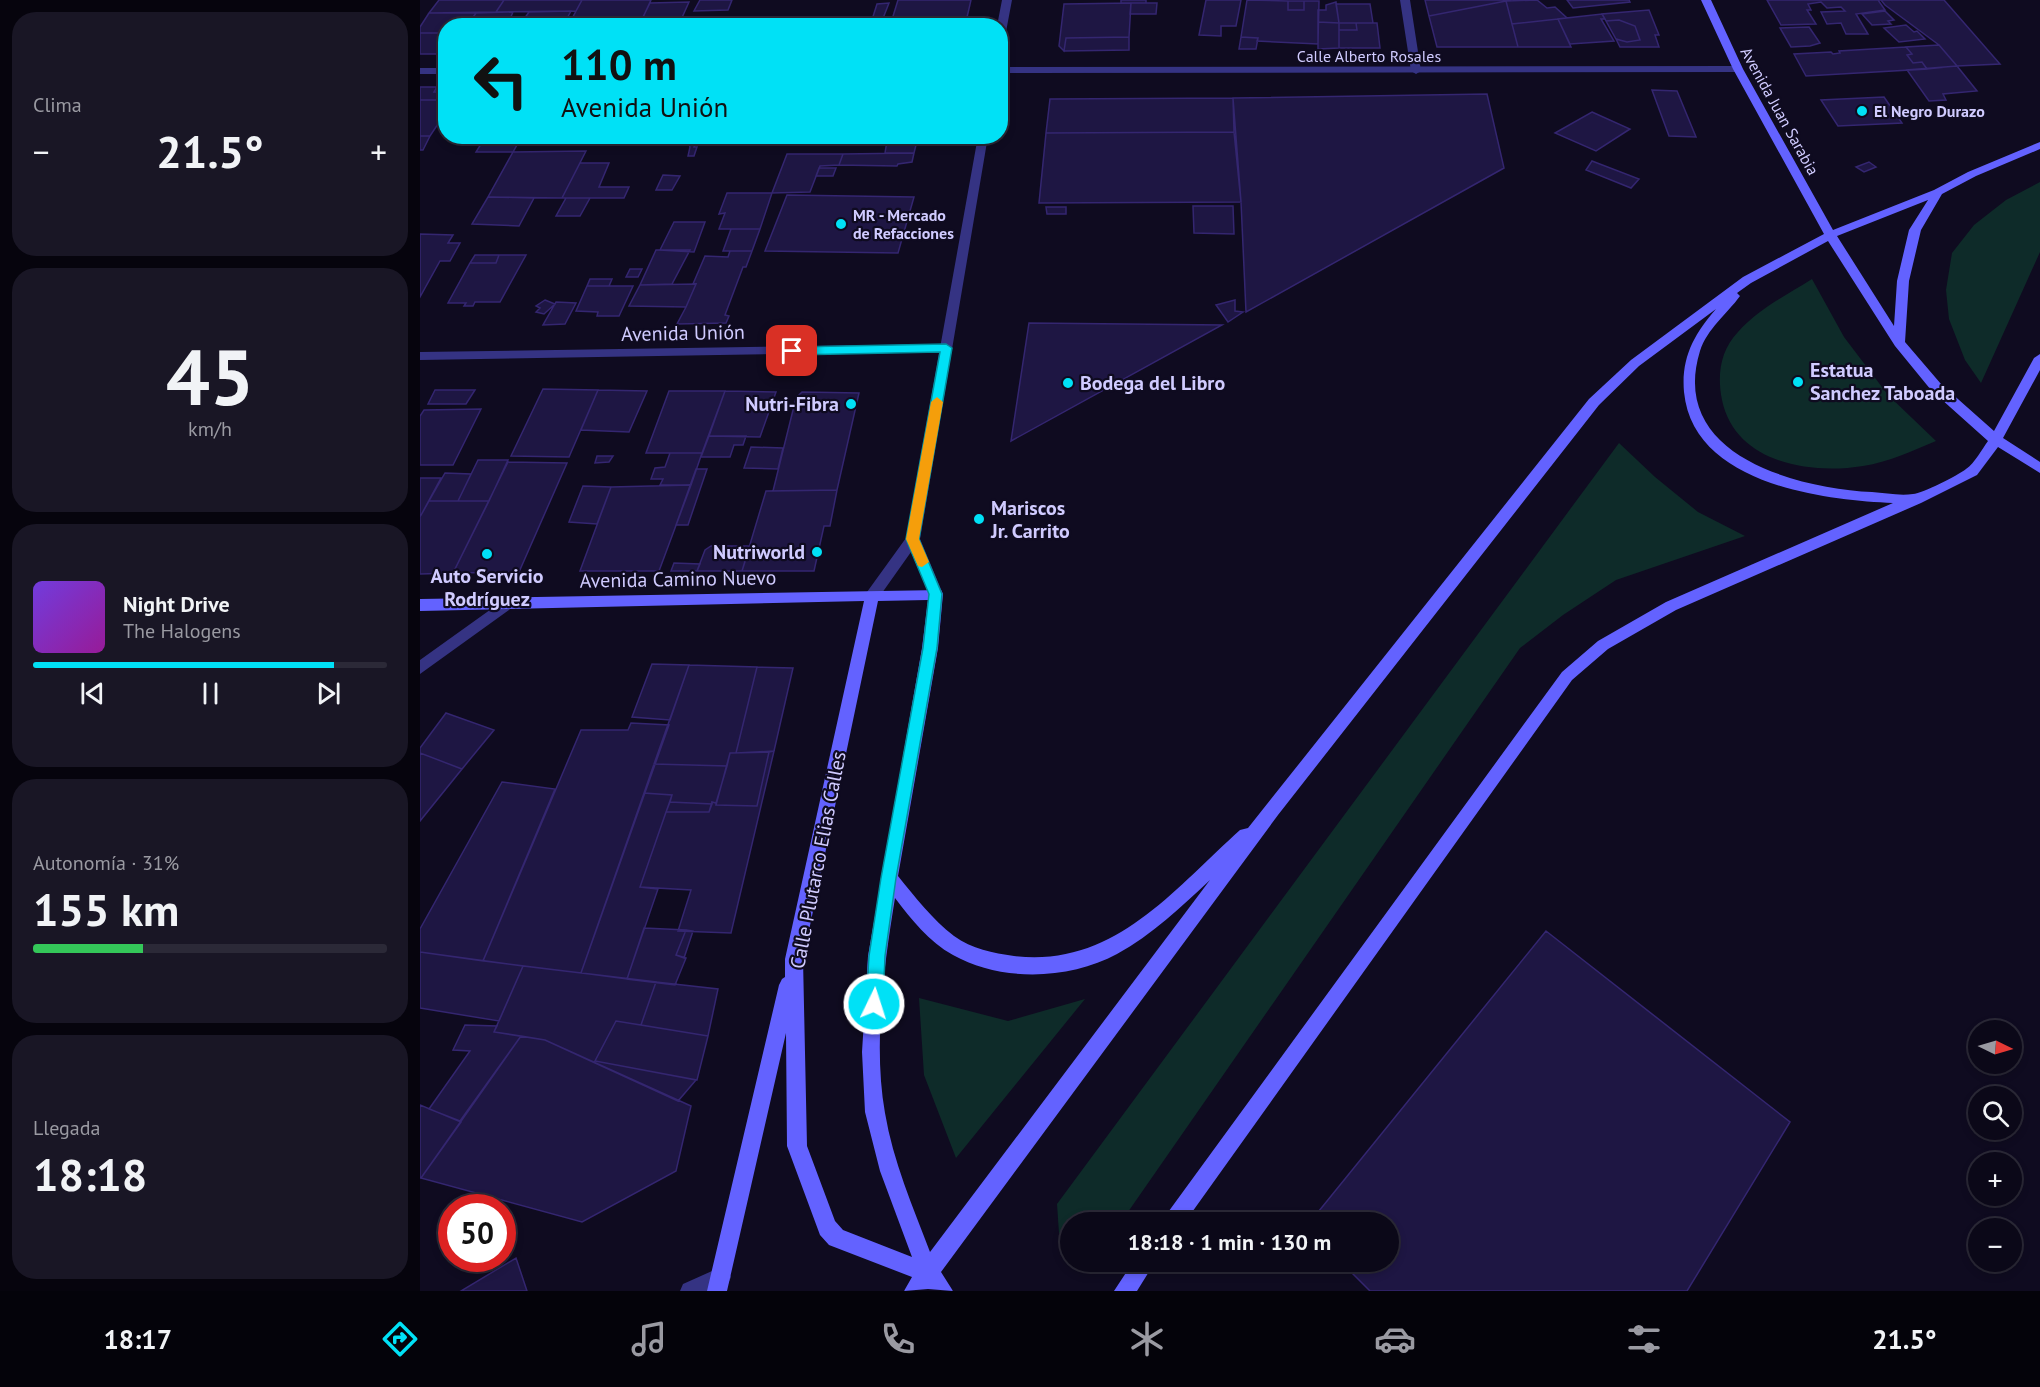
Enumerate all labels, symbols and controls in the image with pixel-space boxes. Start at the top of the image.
text: 110 m [561,37,677,92]
icon: left [462,42,540,120]
street label: Avenida Juan Sarabia [1737,44,1823,178]
street label: Calle Alberto Rosales [1297,46,1441,66]
text: Avenida Unión [561,90,728,124]
text: Clima [33,92,82,118]
place label: El Negro Durazo [1874,101,1985,121]
marker: El Negro Durazo [1855,104,1869,118]
text: 21.5° [156,122,264,180]
text: − [33,130,50,173]
text: + [370,130,387,173]
place label: MR - Mercado de Refacciones [853,205,954,243]
marker: MR - Mercado de Refacciones [834,217,848,231]
street label: Avenida Unión [621,319,745,347]
pin [766,325,817,376]
text: 45 [166,326,254,427]
icon: arrive [775,334,808,367]
place label: Estatua Sanchez Taboada [1810,357,1955,406]
place label: Bodega del Libro [1080,370,1225,396]
marker: Estatua Sanchez Taboada [1791,375,1805,389]
marker: Bodega del Libro [1061,376,1075,390]
place label: Nutri-Fibra [745,391,839,417]
marker: Nutri-Fibra [844,397,858,411]
text: km/h [188,416,232,442]
place label: Mariscos Jr. Carrito [990,495,1070,544]
marker: Mariscos Jr. Carrito [972,512,986,526]
place label: Nutriworld [713,539,805,565]
marker: Nutriworld [810,545,824,559]
marker: Auto Servicio Rodríguez [480,547,494,561]
place label: Auto Servicio Rodríguez [430,563,544,612]
street label: Avenida Camino Nuevo [579,564,777,594]
text: Night Drive [123,590,230,618]
text: The Halogens [123,618,241,644]
icon: previous [76,677,109,710]
icon: pause [194,677,227,710]
icon: next [312,677,345,710]
street label: Calle Plutarco Elias Calles [784,749,852,971]
text: Autonomía · 31% [33,850,179,876]
text: 155 km [33,880,179,938]
position arrow [842,972,906,1036]
north arrow [1968,1020,2022,1074]
map controls [1968,1020,2022,1272]
button: search [1968,1086,2022,1140]
text: Llegada [33,1115,100,1141]
text: 18:18 [33,1145,147,1203]
button: + [1968,1152,2022,1206]
speed limit sign: 50 [438,1194,516,1272]
button: − [1968,1218,2022,1272]
text: 18:18 · 1 min · 130 m [1128,1228,1331,1256]
icon: directions [379,1318,421,1360]
icon: music [628,1318,670,1360]
icon: phone [877,1318,919,1360]
icon: climate [1126,1318,1168,1360]
icon: car [1374,1318,1416,1360]
icon: filters [1623,1318,1665,1360]
text: 18:17 [103,1322,172,1356]
text: 21.5° [1872,1322,1937,1356]

